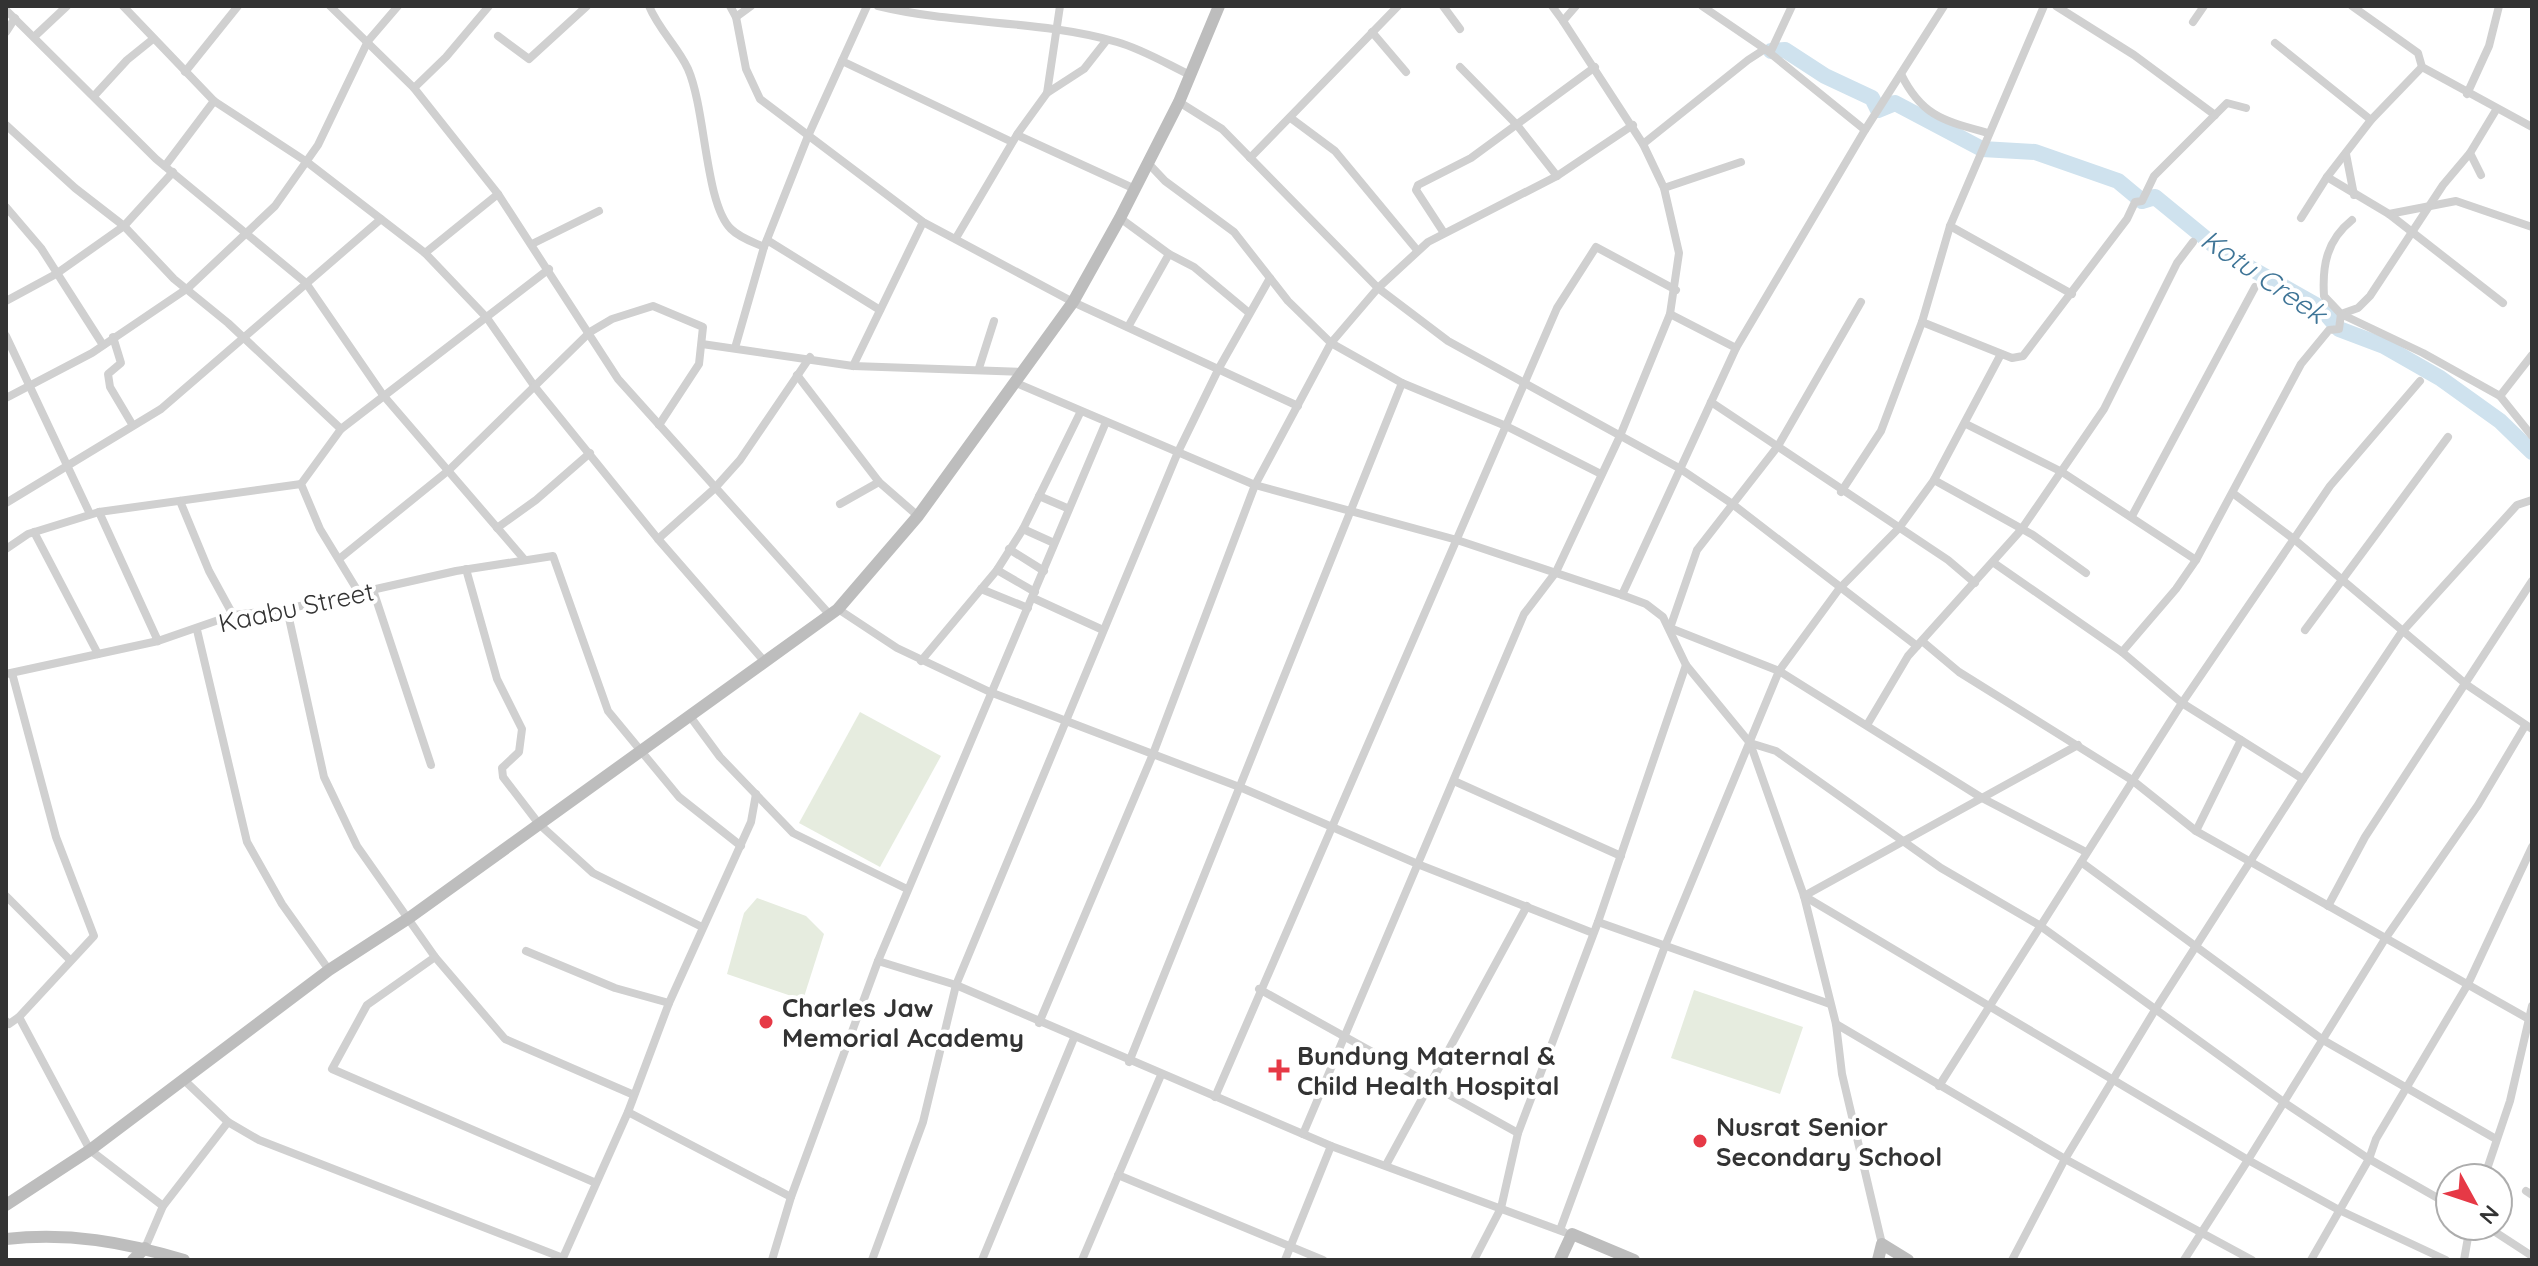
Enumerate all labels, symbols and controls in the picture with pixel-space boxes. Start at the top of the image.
water label: Kotu Creek [2195,221,2336,332]
street label: Kaabu Street [215,574,377,640]
place label: Charles Jaw Memorial Academy [782,991,1024,1054]
marker: Charles Jaw Memorial Academy [757,1013,775,1031]
place label: Bundung Maternal & Child Health Hospital [1297,1039,1560,1102]
marker: Bundung Maternal & Child Health Hospital [1268,1059,1290,1081]
place label: Nusrat Senior Secondary School [1716,1110,1942,1173]
marker: Nusrat Senior Secondary School [1691,1132,1709,1150]
north arrow [2434,1162,2514,1242]
text: N [2473,1200,2505,1230]

